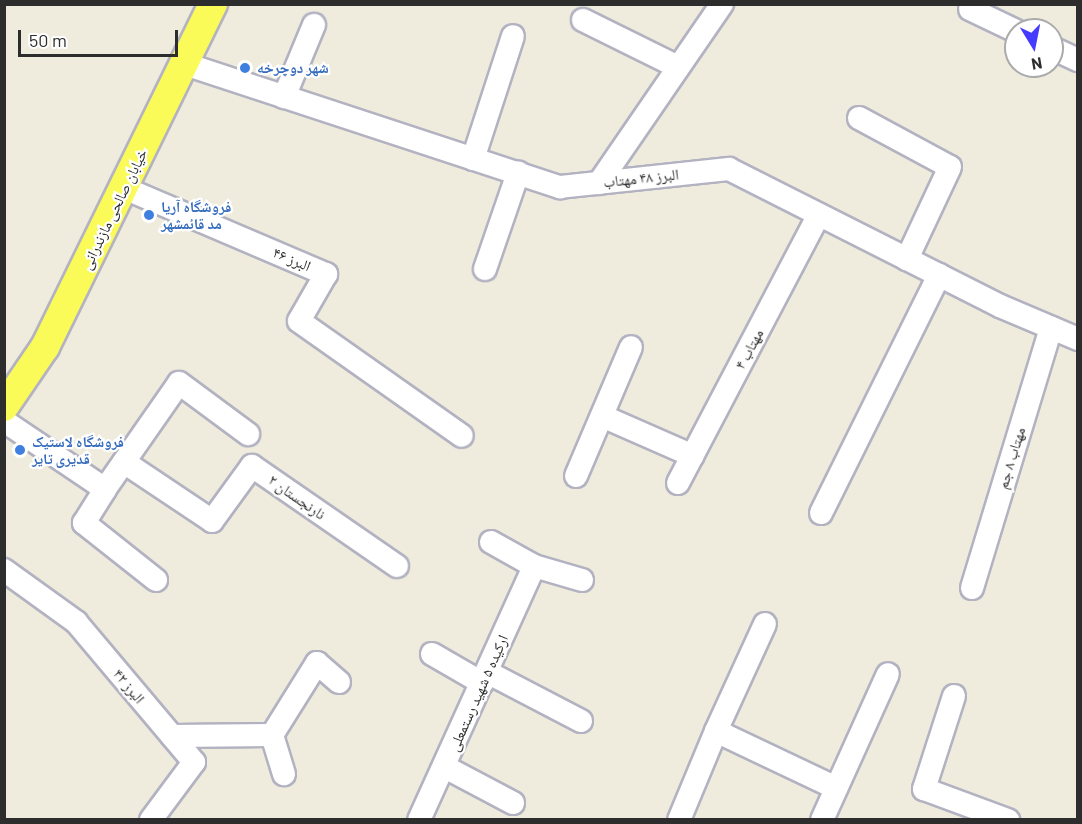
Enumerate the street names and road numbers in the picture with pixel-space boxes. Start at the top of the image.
street label: خیابان صالحی مازندرانی [77,146,151,272]
street label: البرز ۴۸ مهتاب [602,165,680,191]
street label: البرز ۴۶ [270,243,314,275]
street label: مهتاب ۴ [731,326,767,372]
street label: مهتاب ۸ جم [993,425,1029,491]
street label: نارنجستان ۲ [265,471,329,523]
street label: ارکیده ۵ شهید رستمعلی [444,632,512,754]
street label: البرز ۴۲ [109,665,149,707]

